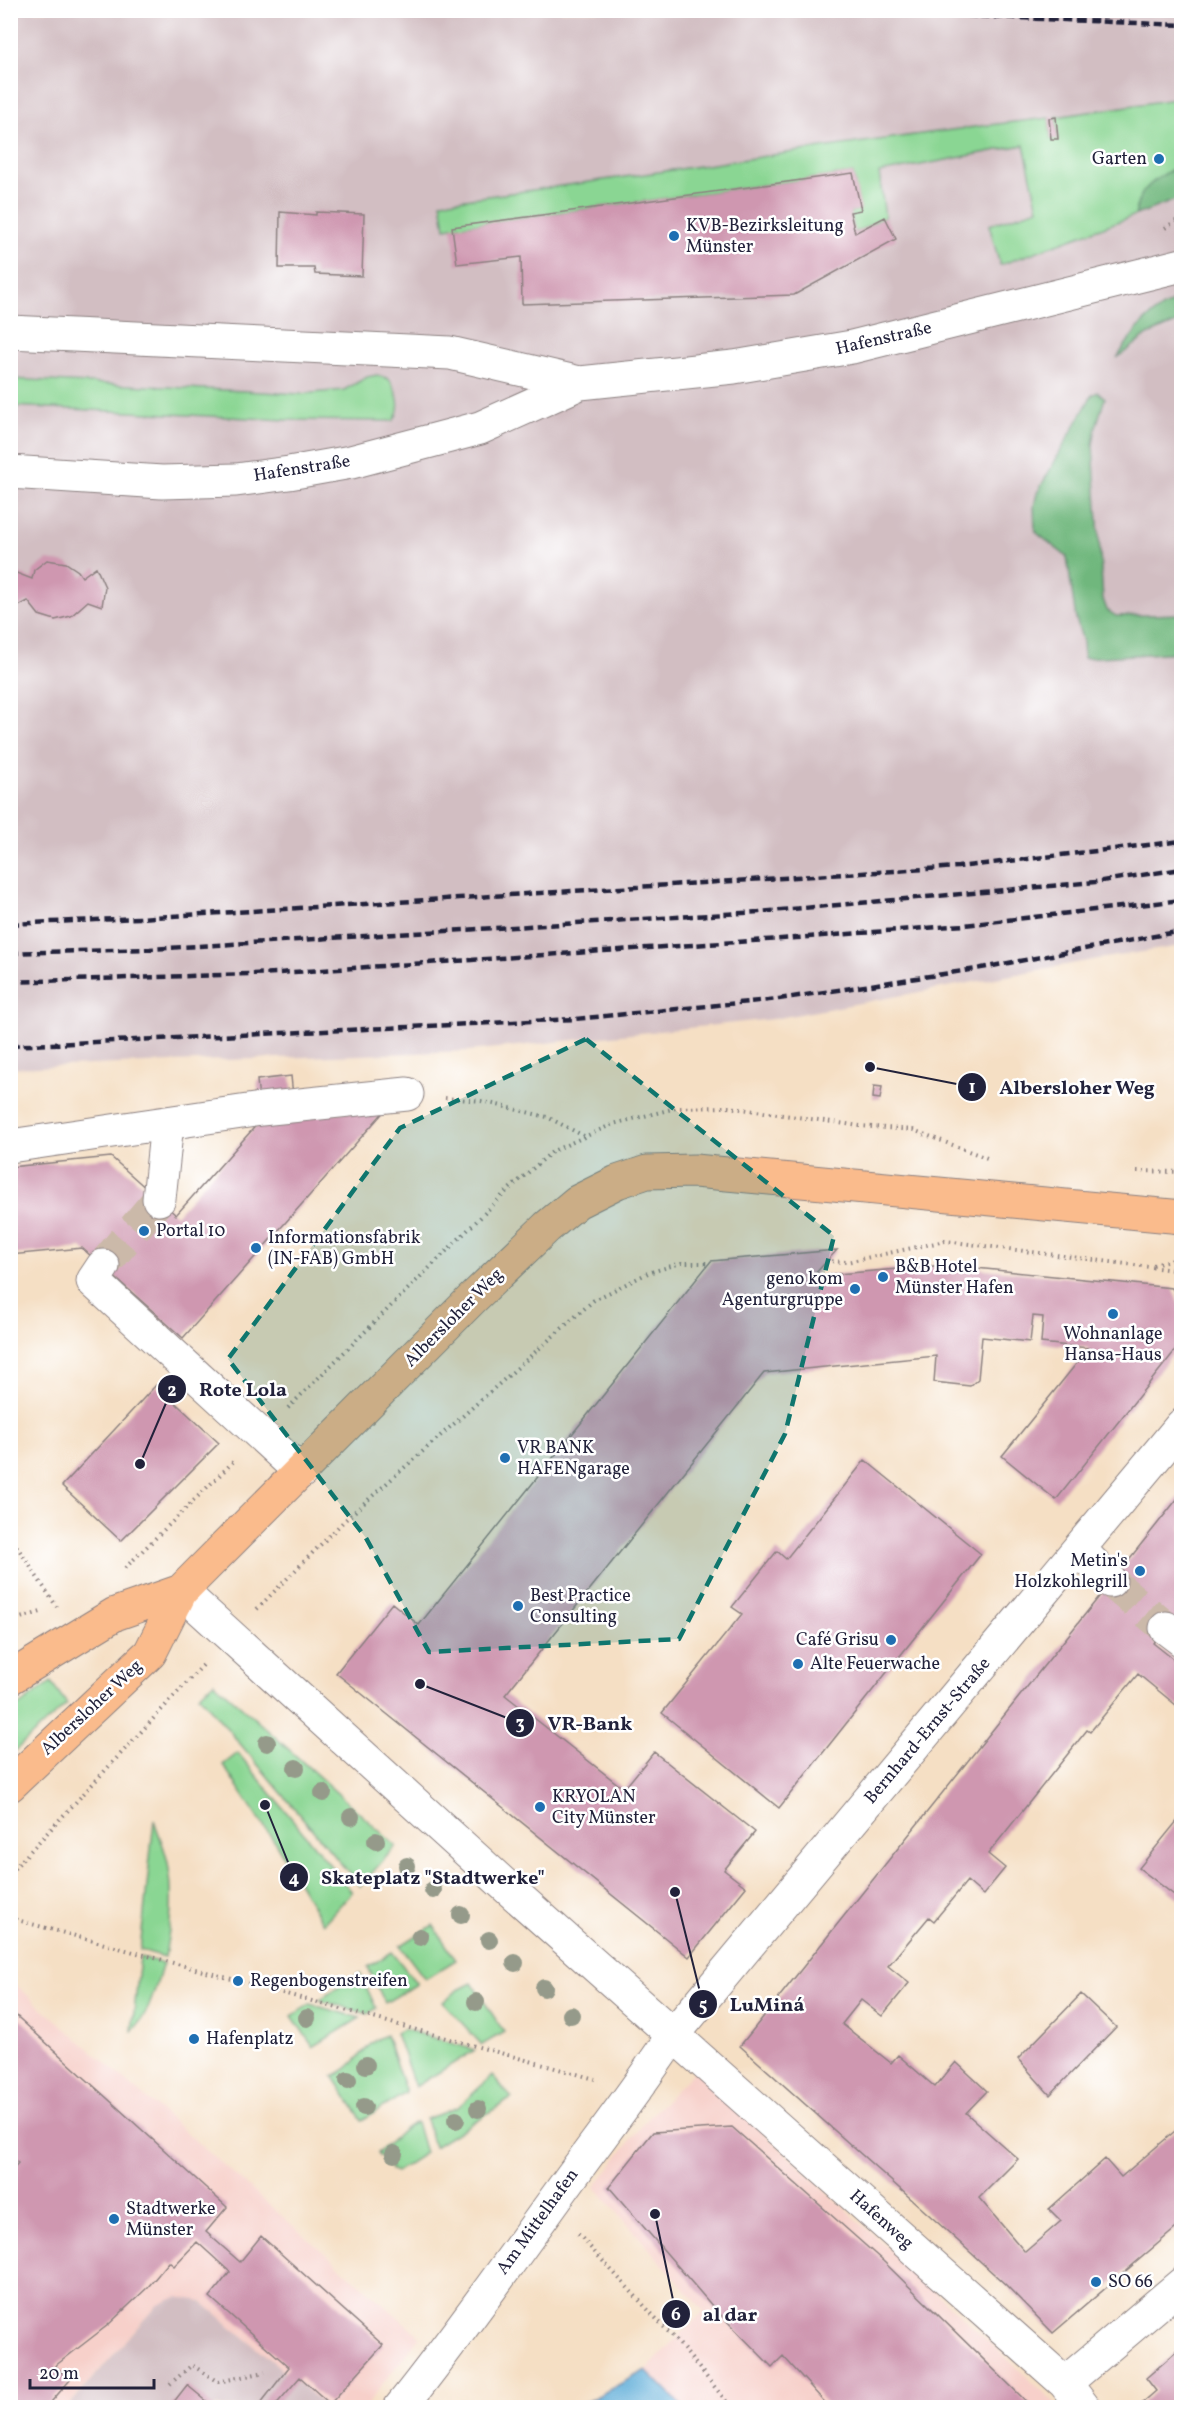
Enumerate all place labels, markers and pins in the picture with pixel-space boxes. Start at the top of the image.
place label: Garten [1092,147,1147,172]
marker: Garten [1152,152,1166,166]
place label: KVB-Bezirksleitung Münster [686,214,844,260]
marker: KVB-Bezirksleitung Münster [667,229,681,243]
callout: Albersloher Weg [957,1068,1167,1106]
place label: Portal 10 [156,1219,225,1244]
marker: Portal 10 [137,1224,151,1238]
place label: Informationsfabrik (IN-FAB) GmbH [268,1226,421,1272]
marker: Informationsfabrik (IN-FAB) GmbH [249,1241,263,1255]
place label: B&B Hotel Münster Hafen [895,1255,1014,1301]
place label: geno kom Agenturgruppe [722,1267,843,1313]
marker: B&B Hotel Münster Hafen [876,1270,890,1284]
marker: geno kom Agenturgruppe [848,1282,862,1296]
marker: Wohnanlage Hansa-Haus [1106,1307,1120,1321]
place label: Wohnanlage Hansa-Haus [1063,1322,1163,1368]
callout: Rote Lola [157,1370,298,1408]
place label: VR BANK HAFENgarage [517,1436,630,1482]
marker: VR BANK HAFENgarage [498,1451,512,1465]
place label: Metin's Holzkohlegrill [1014,1549,1128,1595]
marker: Metin's Holzkohlegrill [1133,1564,1147,1578]
place label: Best Practice Consulting [530,1584,631,1630]
marker: Best Practice Consulting [511,1599,525,1613]
place label: Café Grisu [796,1628,879,1653]
marker: Café Grisu [884,1633,898,1647]
place label: Alte Feuerwache [810,1652,940,1677]
marker: Alte Feuerwache [791,1657,805,1671]
callout: VR-Bank [505,1704,644,1742]
place label: KRYOLAN City Münster [552,1785,656,1831]
marker: KRYOLAN City Münster [533,1800,547,1814]
callout: Skateplatz "Stadtwerke" [279,1858,557,1896]
place label: Regenbogenstreifen [250,1969,408,1994]
marker: Regenbogenstreifen [231,1974,245,1988]
callout: LuMiná [688,1985,817,2023]
place label: Hafenplatz [206,2027,294,2052]
marker: Hafenplatz [187,2032,201,2046]
place label: Stadtwerke Münster [126,2197,216,2243]
marker: Stadtwerke Münster [107,2212,121,2226]
place label: SO 66 [1108,2270,1153,2295]
marker: SO 66 [1089,2275,1103,2289]
callout: al dar [661,2295,769,2333]

